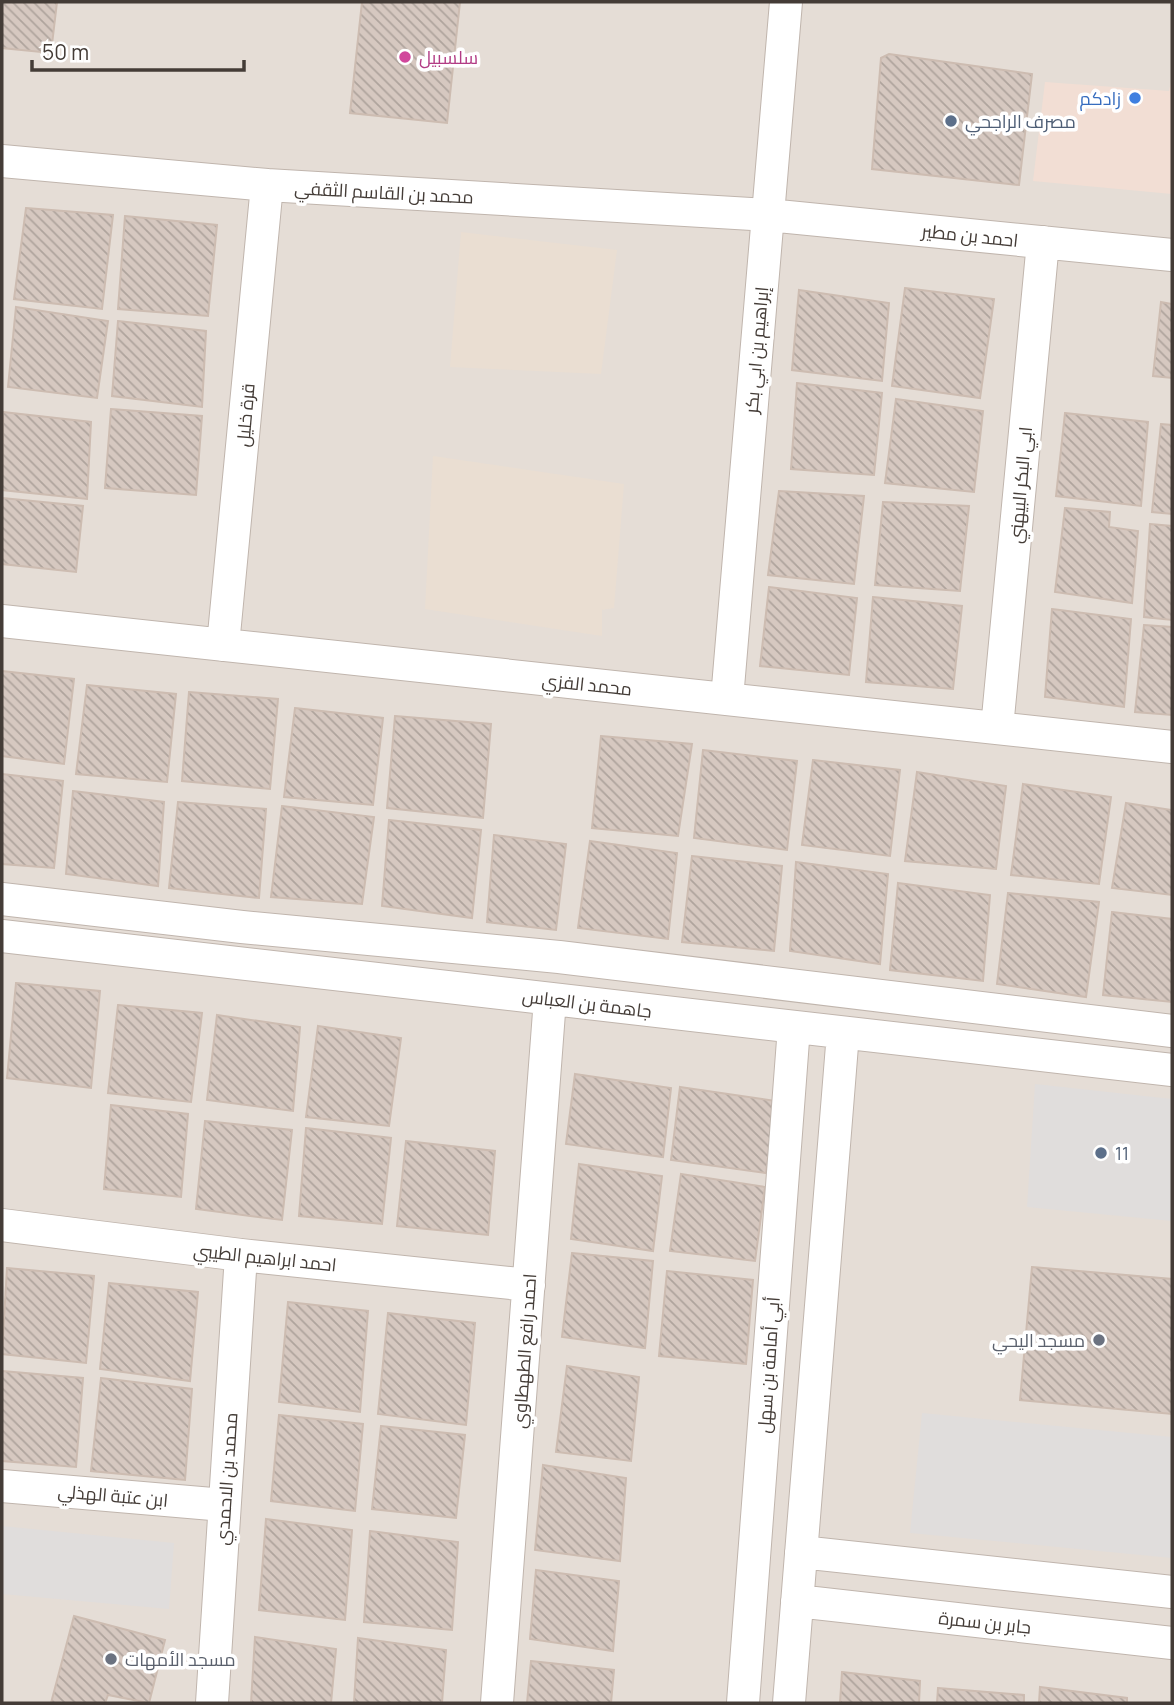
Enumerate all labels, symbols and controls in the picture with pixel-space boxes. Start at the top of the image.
scale bar [32,28,243,72]
text: 50 m [42,38,89,66]
place label: سلسبيل [419,45,478,69]
marker: سلسبيل [397,49,413,65]
place label: زادكم [1080,86,1121,111]
marker: زادكم [1127,90,1143,106]
place label: مصرف الراجحي [965,109,1076,136]
marker: مصرف الراجحي [943,113,959,129]
street label: محمد بن القاسم الثقفي [293,175,474,212]
street label: احمد بن مطير [920,218,1019,252]
street label: إبراهيم بن ابي بكر [738,285,776,416]
street label: قرة خليل [230,382,260,448]
street label: ابي البكر البيهني [1003,426,1040,545]
street label: محمد الفزي [540,667,633,704]
street label: جاهمة بن العباس [521,983,653,1023]
place label: 11 [1115,1141,1129,1165]
marker: 11 [1093,1145,1109,1161]
street label: احمد ابراهيم الطيبي [192,1238,338,1279]
street label: احمد رافع الطهطاوي [507,1273,544,1430]
street label: أبي أمامة بن سهل [751,1296,788,1434]
place label: مسجد اليحي [992,1328,1085,1355]
marker: مسجد اليحي [1091,1332,1107,1348]
street label: محمد بن الاحمدي [209,1412,246,1546]
street label: ابن عتبة الهذلي [57,1478,169,1515]
street label: جابر بن سمرة [937,1605,1033,1639]
place label: مسجد الأمهات [125,1647,236,1671]
marker: مسجد الأمهات [103,1651,119,1667]

